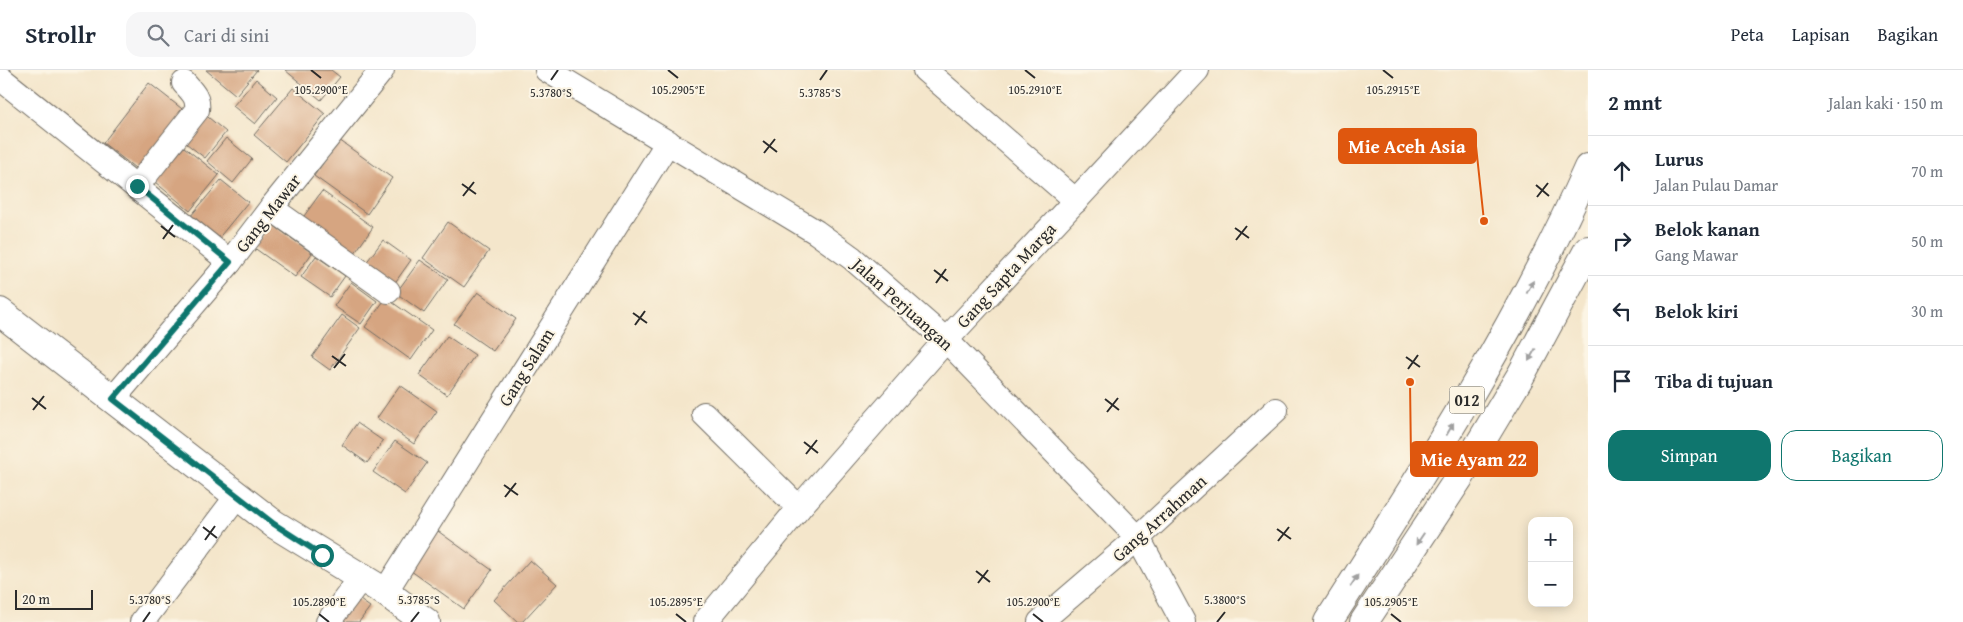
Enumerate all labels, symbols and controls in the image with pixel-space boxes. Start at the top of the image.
search box [126,12,476,57]
text: Strollr [25,17,96,52]
icon: search [144,21,172,49]
text: Cari di sini [184,21,269,49]
text: Peta [1731,21,1764,48]
text: Lapisan [1792,21,1850,48]
text: Bagikan [1878,21,1938,48]
text: 105.2900°E [294,81,348,98]
text: 105.2905°E [651,81,705,98]
text: 105.2910°E [1008,81,1062,98]
text: 105.2915°E [1366,81,1420,98]
text: 5.3780°S [530,84,572,101]
text: 5.3785°S [799,84,841,101]
text: 2 mnt [1608,87,1662,118]
text: Jalan kaki · 150 m [1828,91,1943,115]
callout: Mie Aceh Asia [1339,129,1476,163]
text: Mie Aceh Asia [1348,132,1466,160]
text: Lurus [1655,145,1704,173]
icon: ahead [1608,157,1636,185]
text: 70 m [1911,159,1943,183]
street label: Gang Mawar [229,167,308,258]
text: Jalan Pulau Damar [1655,173,1778,197]
route end [126,175,149,198]
text: Belok kanan [1655,215,1760,243]
street label: Gang Sapta Marga [950,216,1063,334]
icon: right [1608,227,1636,255]
text: 50 m [1911,229,1943,253]
text: Gang Mawar [1655,243,1738,267]
street label: Jalan Perjuangan [845,250,960,357]
one-way arrow [1526,280,1534,295]
icon: left [1608,297,1636,325]
text: Belok kiri [1655,297,1738,325]
text: 30 m [1911,299,1943,323]
street label: Gang Salam [491,322,561,411]
one-way arrow [1527,348,1536,362]
icon: arrive [1608,367,1636,395]
text: Tiba di tujuan [1655,367,1773,395]
road number: 012 [1450,386,1484,414]
one-way arrow [1446,421,1454,436]
button: Simpan [1608,430,1771,481]
button: Bagikan [1781,430,1943,481]
callout: Mie Ayam 22 [1411,442,1537,476]
text: Mie Ayam 22 [1421,445,1527,473]
street label: Gang Arrahman [1106,468,1212,568]
map controls [1528,517,1573,607]
button: + [1528,517,1573,562]
one-way arrow [1415,532,1425,545]
route start [311,544,334,567]
button: − [1528,562,1573,607]
one-way arrow [1349,574,1359,588]
scale bar [15,587,92,610]
text: 20 m [22,589,50,609]
text: 5.3780°S [129,591,171,608]
text: 5.3785°S [398,591,440,608]
text: 5.3800°S [1204,591,1246,608]
text: 105.2890°E [292,593,346,610]
text: 105.2895°E [649,593,703,610]
text: 105.2900°E [1006,593,1060,610]
text: 105.2905°E [1364,593,1418,610]

